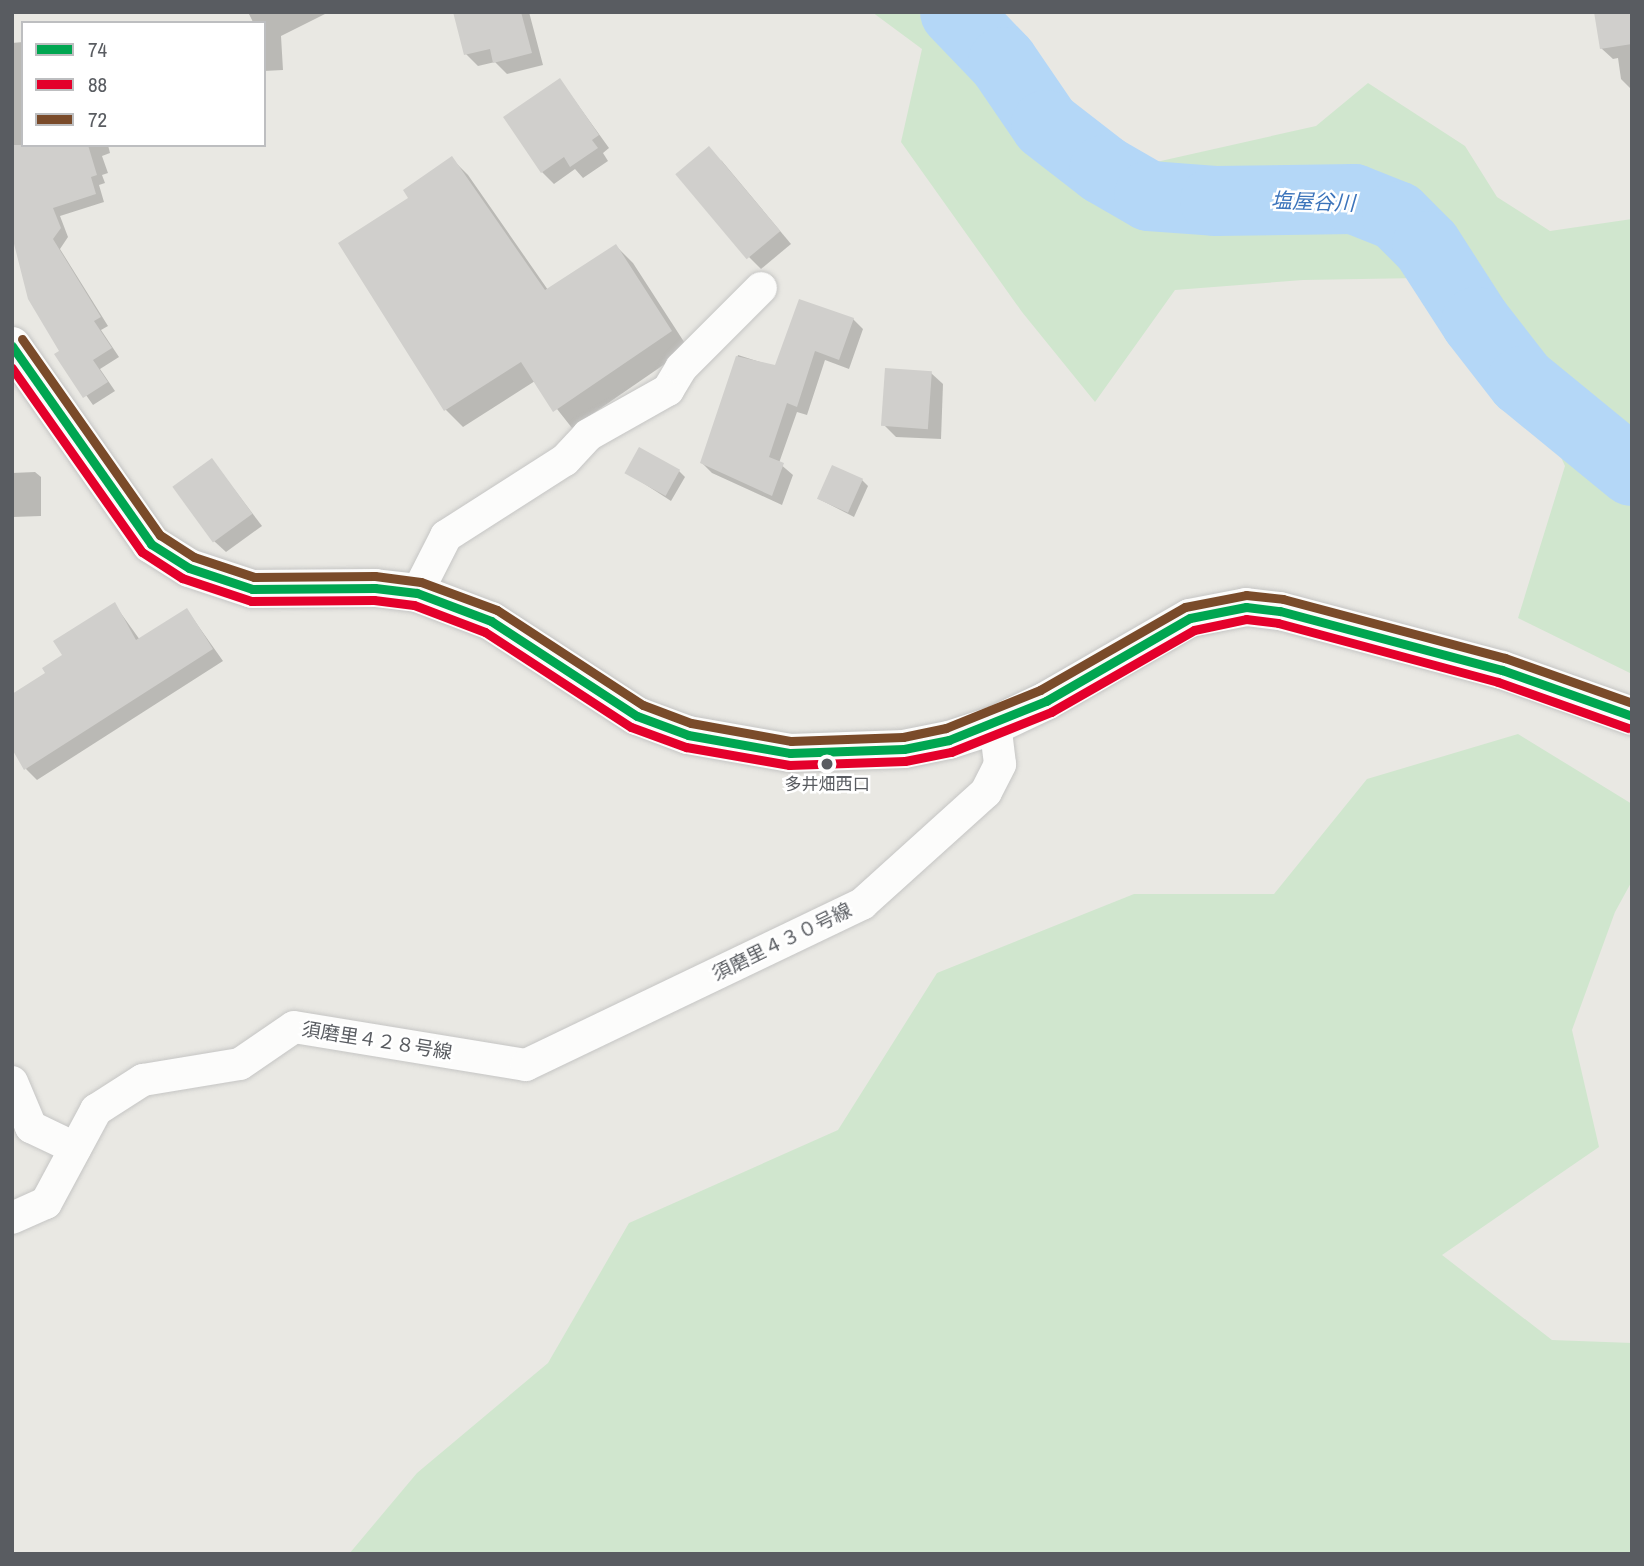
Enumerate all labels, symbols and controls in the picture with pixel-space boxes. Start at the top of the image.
legend [21,21,266,147]
text: 74 [88,35,107,64]
text: 88 [88,70,107,99]
text: 72 [88,105,107,134]
water label: 塩屋谷川 [1271,188,1355,216]
marker: 多井畑西口 [820,757,834,771]
place label: 多井畑西口 [785,774,869,794]
street label: 須磨里４３０号線 [709,898,855,986]
street label: 須磨里４２８号線 [300,1018,454,1064]

